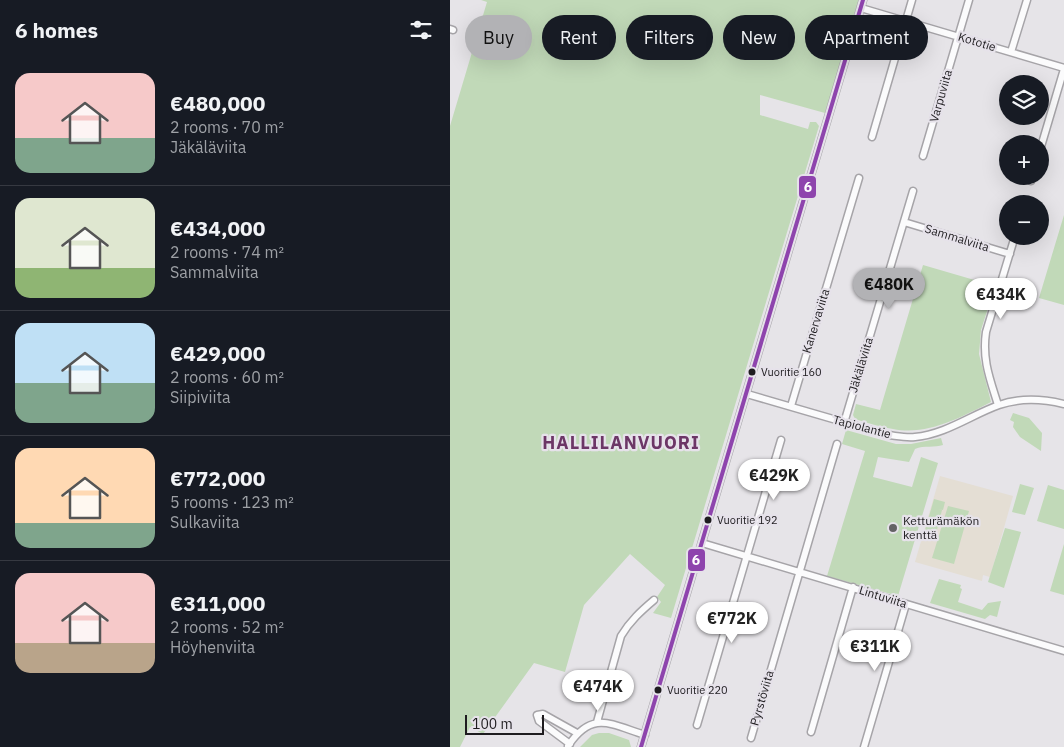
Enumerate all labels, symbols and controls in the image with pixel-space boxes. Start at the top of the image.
chip: Buy [465,15,532,60]
chip: Rent [542,15,616,60]
chip: Filters [626,15,713,60]
chip: New [723,15,795,60]
chip: Apartment [805,15,928,60]
text: 6 homes [15,16,98,44]
icon: filters [407,16,435,44]
street label: Kototie [956,29,998,54]
street label: Varpuviita [926,67,955,124]
map controls [999,75,1049,245]
button: layers [999,75,1049,125]
text: €480,000 [170,89,265,117]
icon: home [55,93,115,153]
text: 2 rooms · 70 m² [170,117,284,137]
button: + [999,135,1049,185]
text: Jäkäläviita [170,137,246,157]
line badge: 6 [798,175,817,199]
text: 6 [804,178,812,196]
button: − [999,195,1049,245]
text: €434,000 [170,214,265,242]
icon: home [55,218,115,278]
street label: Sammalviita [923,221,992,255]
text: 2 rooms · 74 m² [170,242,284,262]
text: Sammalviita [170,262,259,282]
pin: €480K [854,268,924,310]
text: €480K [864,274,914,294]
pin: €434K [966,278,1036,320]
text: €434K [976,284,1026,304]
street label: Kanervaviita [799,286,833,355]
street label: Jäkäläviita [845,335,876,394]
text: €429,000 [170,339,265,367]
icon: home [55,343,115,403]
place label: Vuoritie 160 [761,365,822,379]
text: 2 rooms · 60 m² [170,367,284,387]
marker: Vuoritie 160 [747,367,757,377]
text: Siipiviita [170,387,231,407]
street label: Tapiolantie [831,412,893,442]
district label: HALLILANVUORI [542,431,700,454]
pin: €429K [739,458,809,501]
text: €772,000 [170,464,265,492]
text: €429K [749,465,799,485]
icon: home [55,468,115,528]
text: 5 rooms · 123 m² [170,492,294,512]
text: Sulkaviita [170,512,240,532]
place label: Vuoritie 192 [717,513,778,527]
place label: Ketturämäkön kenttä [903,513,979,542]
marker: Vuoritie 192 [703,515,713,525]
marker: Ketturämäkön kenttä [887,522,899,534]
line badge: 6 [687,548,706,572]
text: 6 [692,551,700,569]
street label: Lintuviita [857,582,910,611]
text: €311,000 [170,589,265,617]
icon: home [55,593,115,653]
pin: €772K [697,602,767,644]
text: €772K [707,608,757,628]
text: 2 rooms · 52 m² [170,617,284,637]
pin: €311K [840,630,910,672]
text: €311K [850,636,900,656]
text: Höyhenviita [170,637,255,657]
street label: Pyrstöviita [746,668,777,727]
pin: €474K [563,670,633,712]
text: €474K [573,676,623,696]
place label: Vuoritie 220 [667,683,728,697]
marker: Vuoritie 220 [653,685,663,695]
scale bar [465,712,544,735]
text: 100 m [472,715,513,733]

